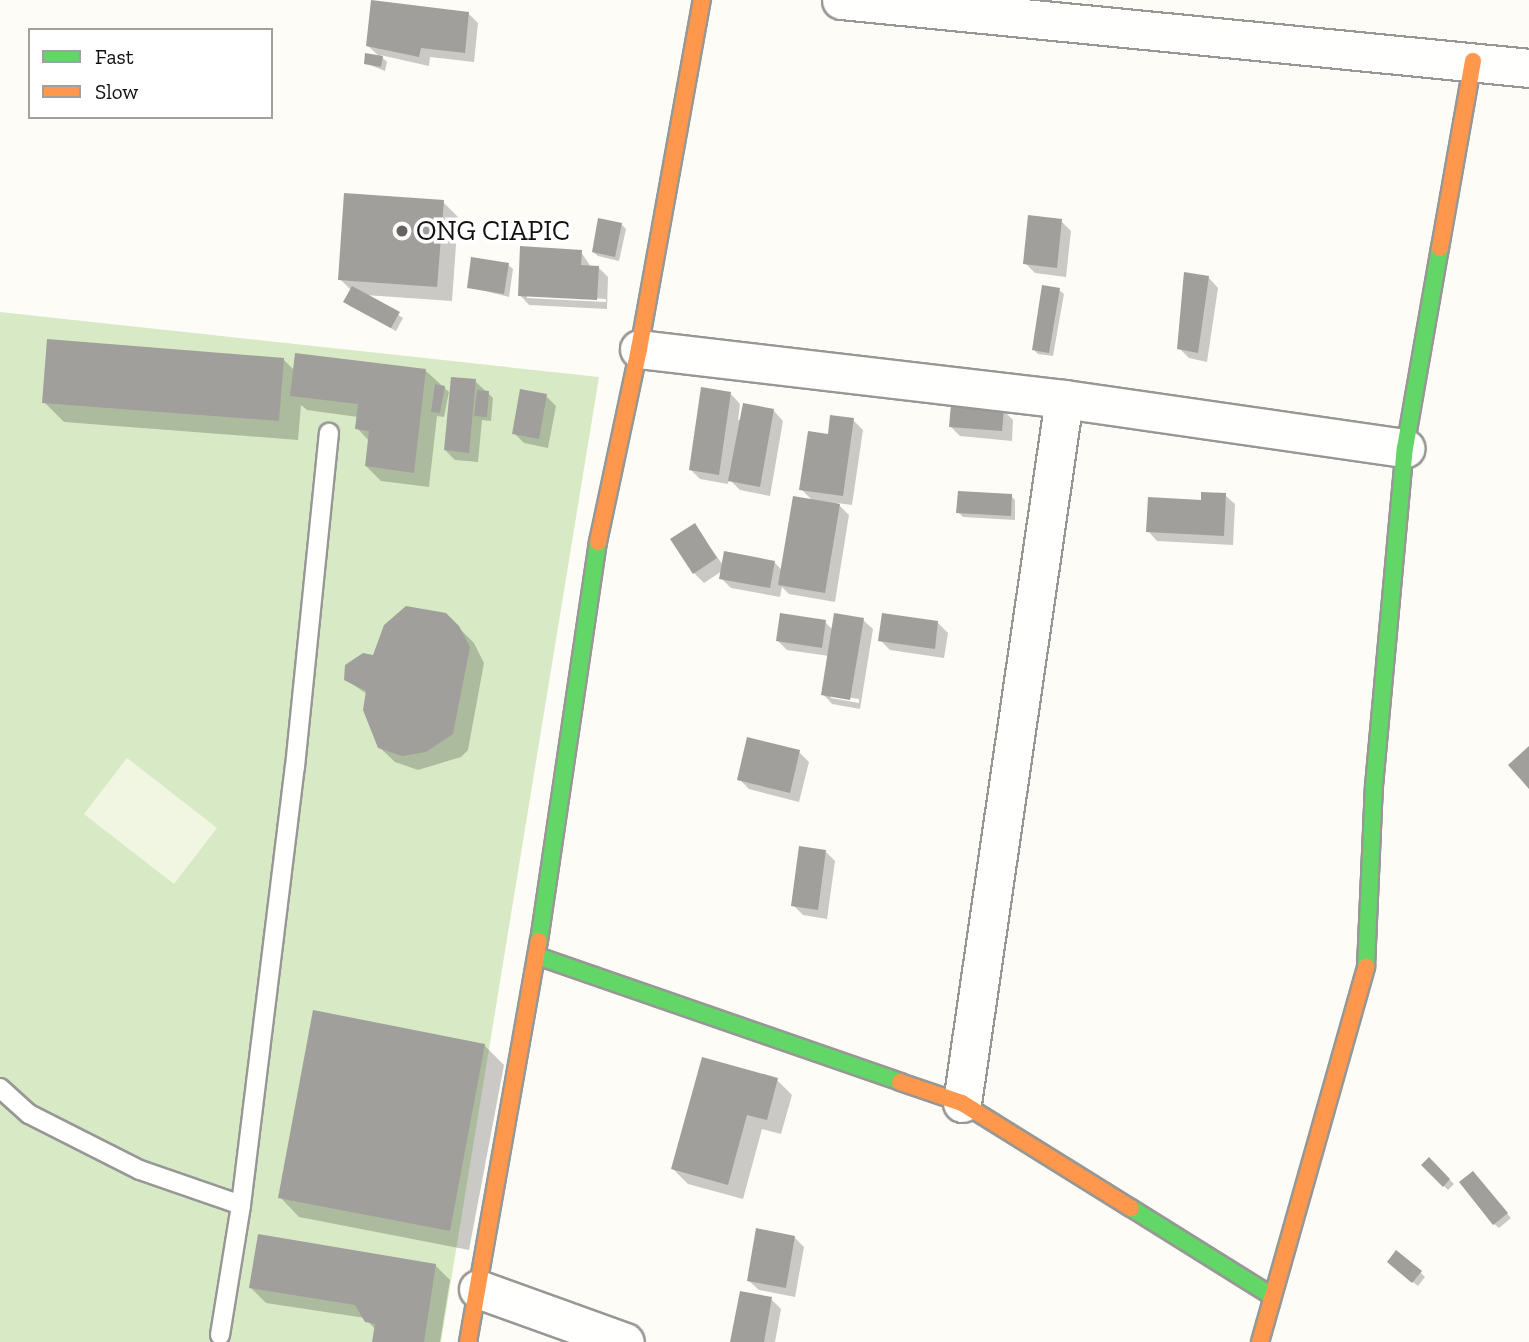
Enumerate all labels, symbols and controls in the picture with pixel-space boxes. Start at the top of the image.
legend [28,28,273,119]
text: Fast [95,44,134,69]
text: Slow [95,79,138,104]
place label: ONG CIAPIC [416,214,570,248]
marker: ONG CIAPIC [394,223,410,239]

